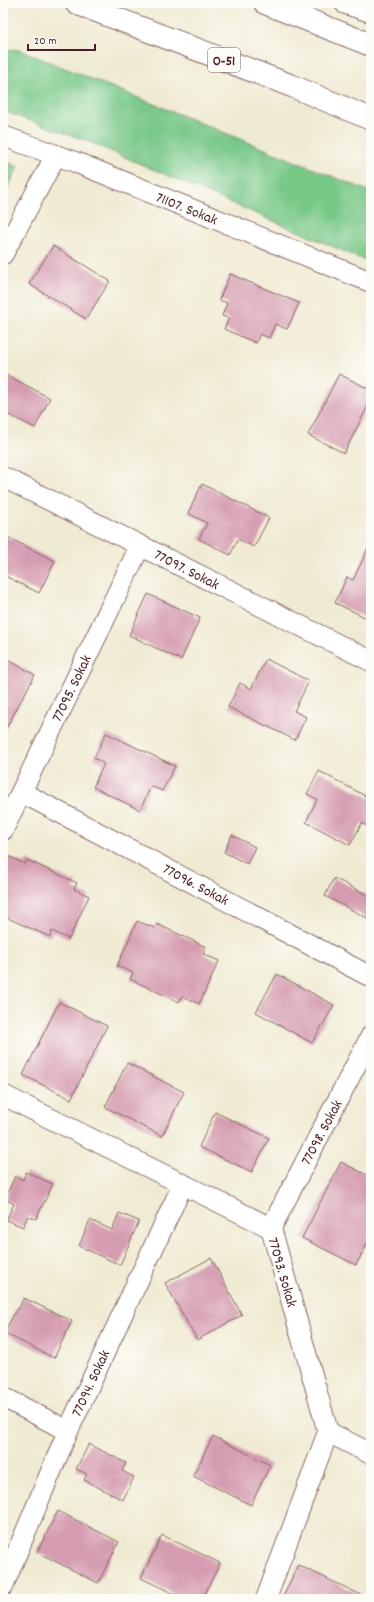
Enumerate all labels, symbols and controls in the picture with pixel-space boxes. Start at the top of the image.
scale bar [28,26,95,52]
text: 20 m [34,33,57,50]
road number: O-51 [208,48,240,72]
street label: 71107. Sokak [152,188,220,232]
street label: 77097. Sokak [150,545,223,597]
street label: 77095. Sokak [47,652,98,726]
street label: 77096. Sokak [158,859,232,912]
street label: 77098. Sokak [296,1096,349,1169]
street label: 77093. Sokak [261,1235,302,1310]
street label: 77094. Sokak [67,1347,117,1421]

